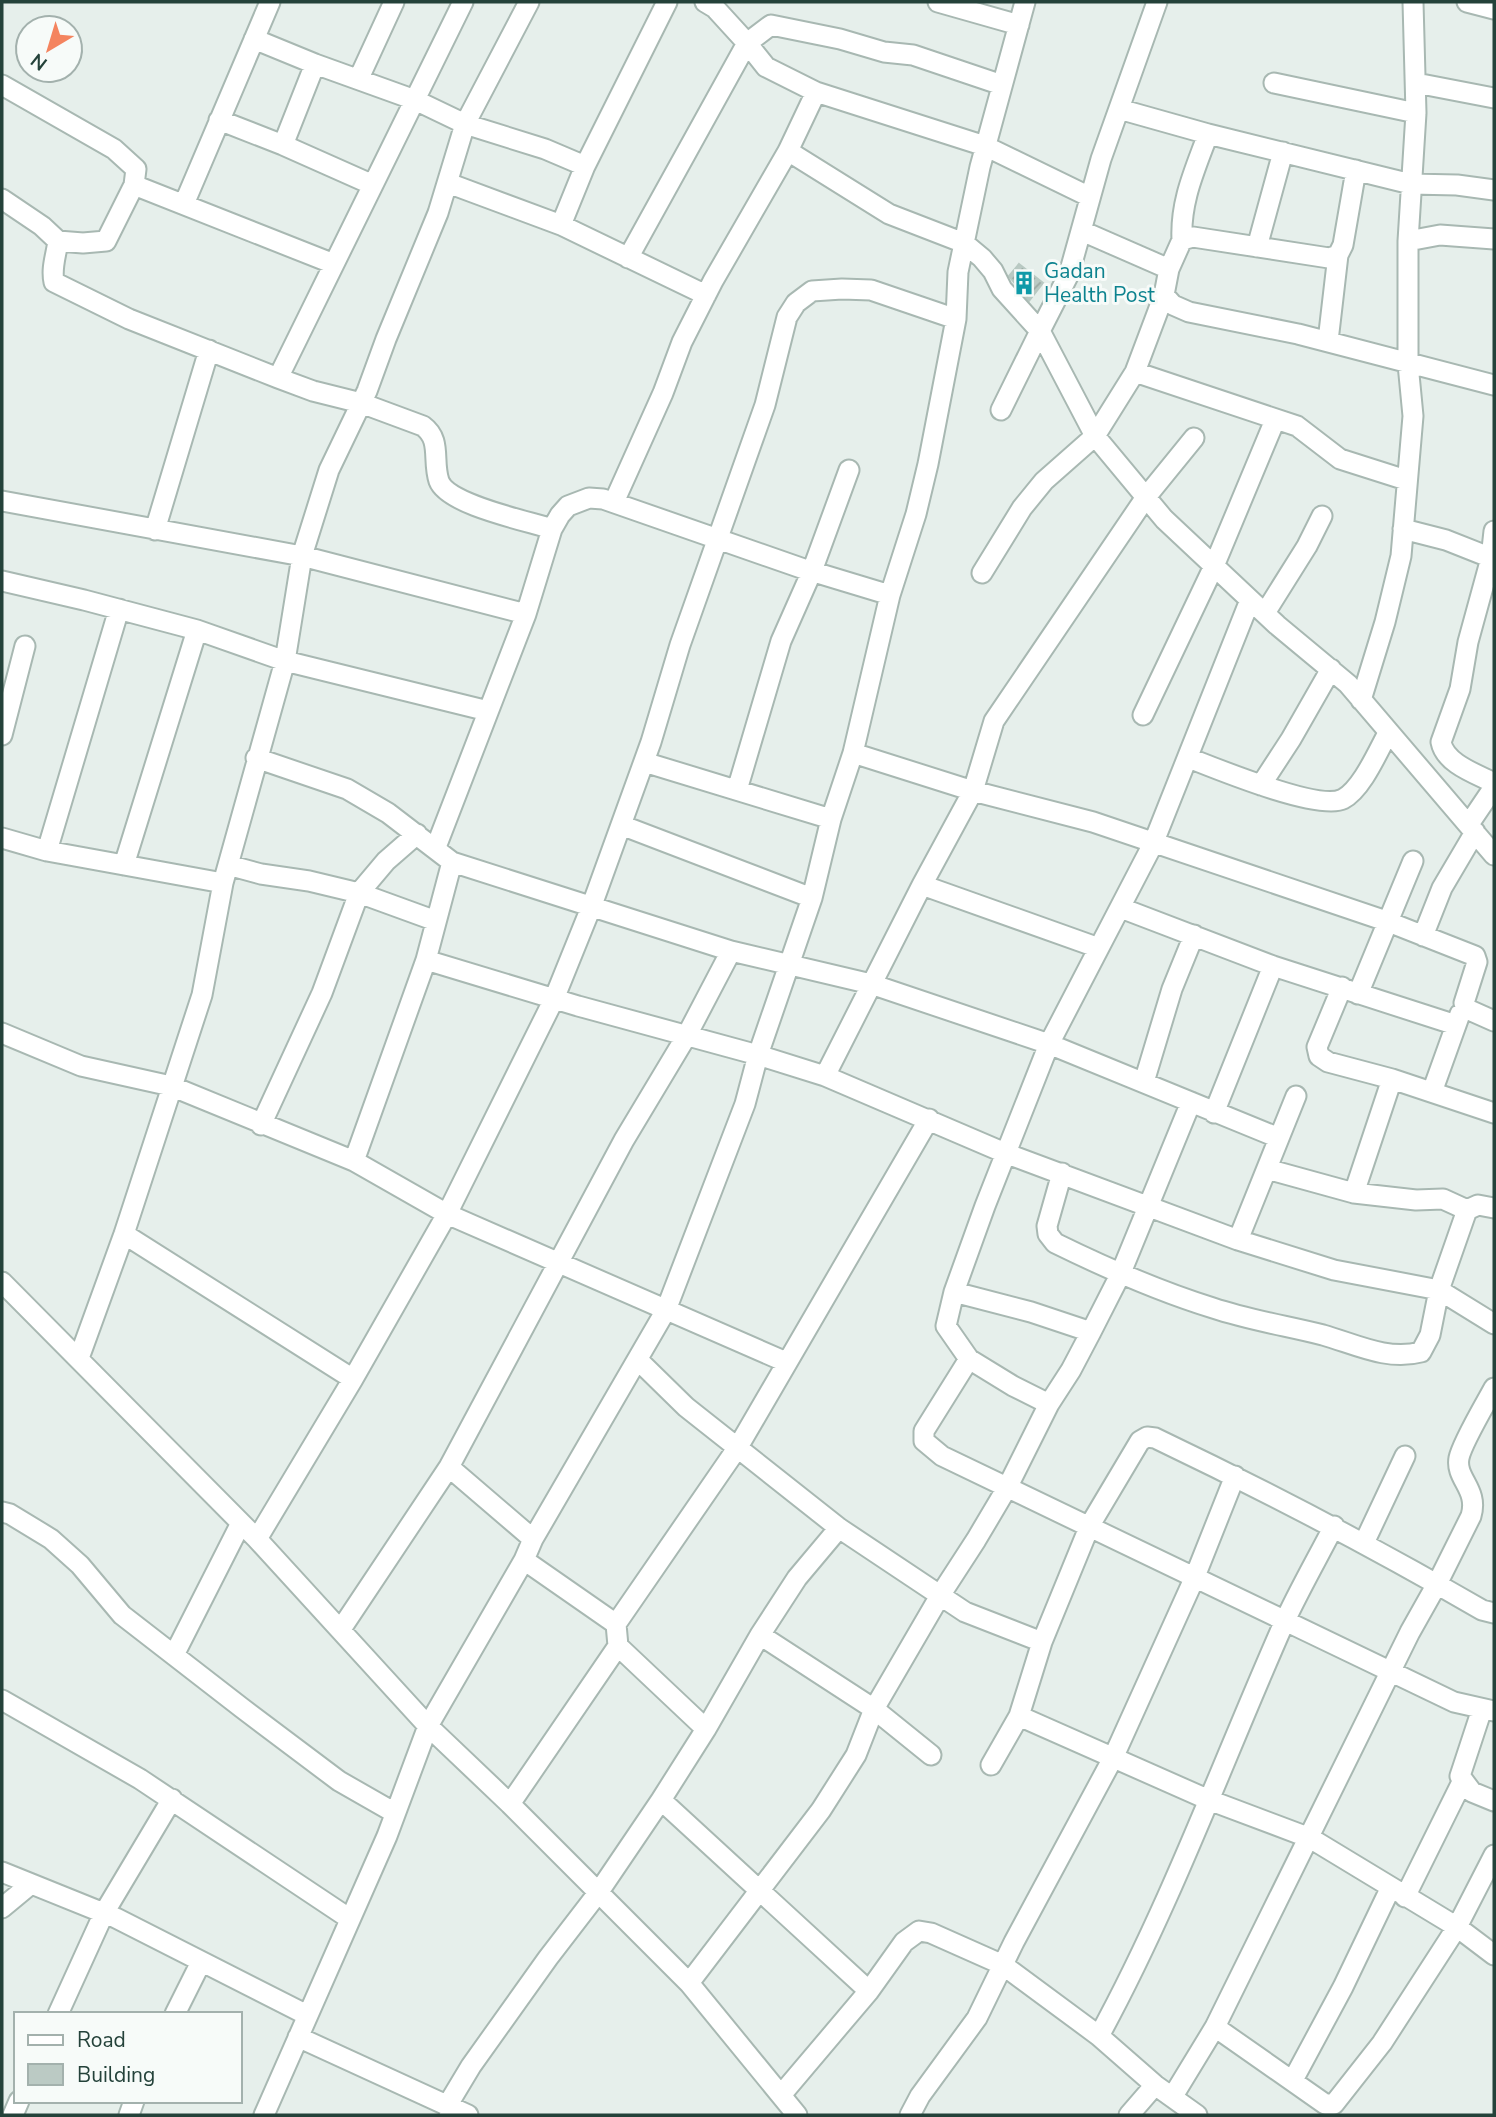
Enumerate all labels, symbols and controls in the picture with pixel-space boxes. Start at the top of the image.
north arrow [14,14,84,84]
text: N [26,47,53,76]
place label: Gadan Health Post [1044,257,1155,309]
building icon: Gadan Health Post [1010,269,1038,297]
legend [14,2012,242,2103]
text: Road [77,2026,126,2054]
text: Building [77,2061,155,2089]

